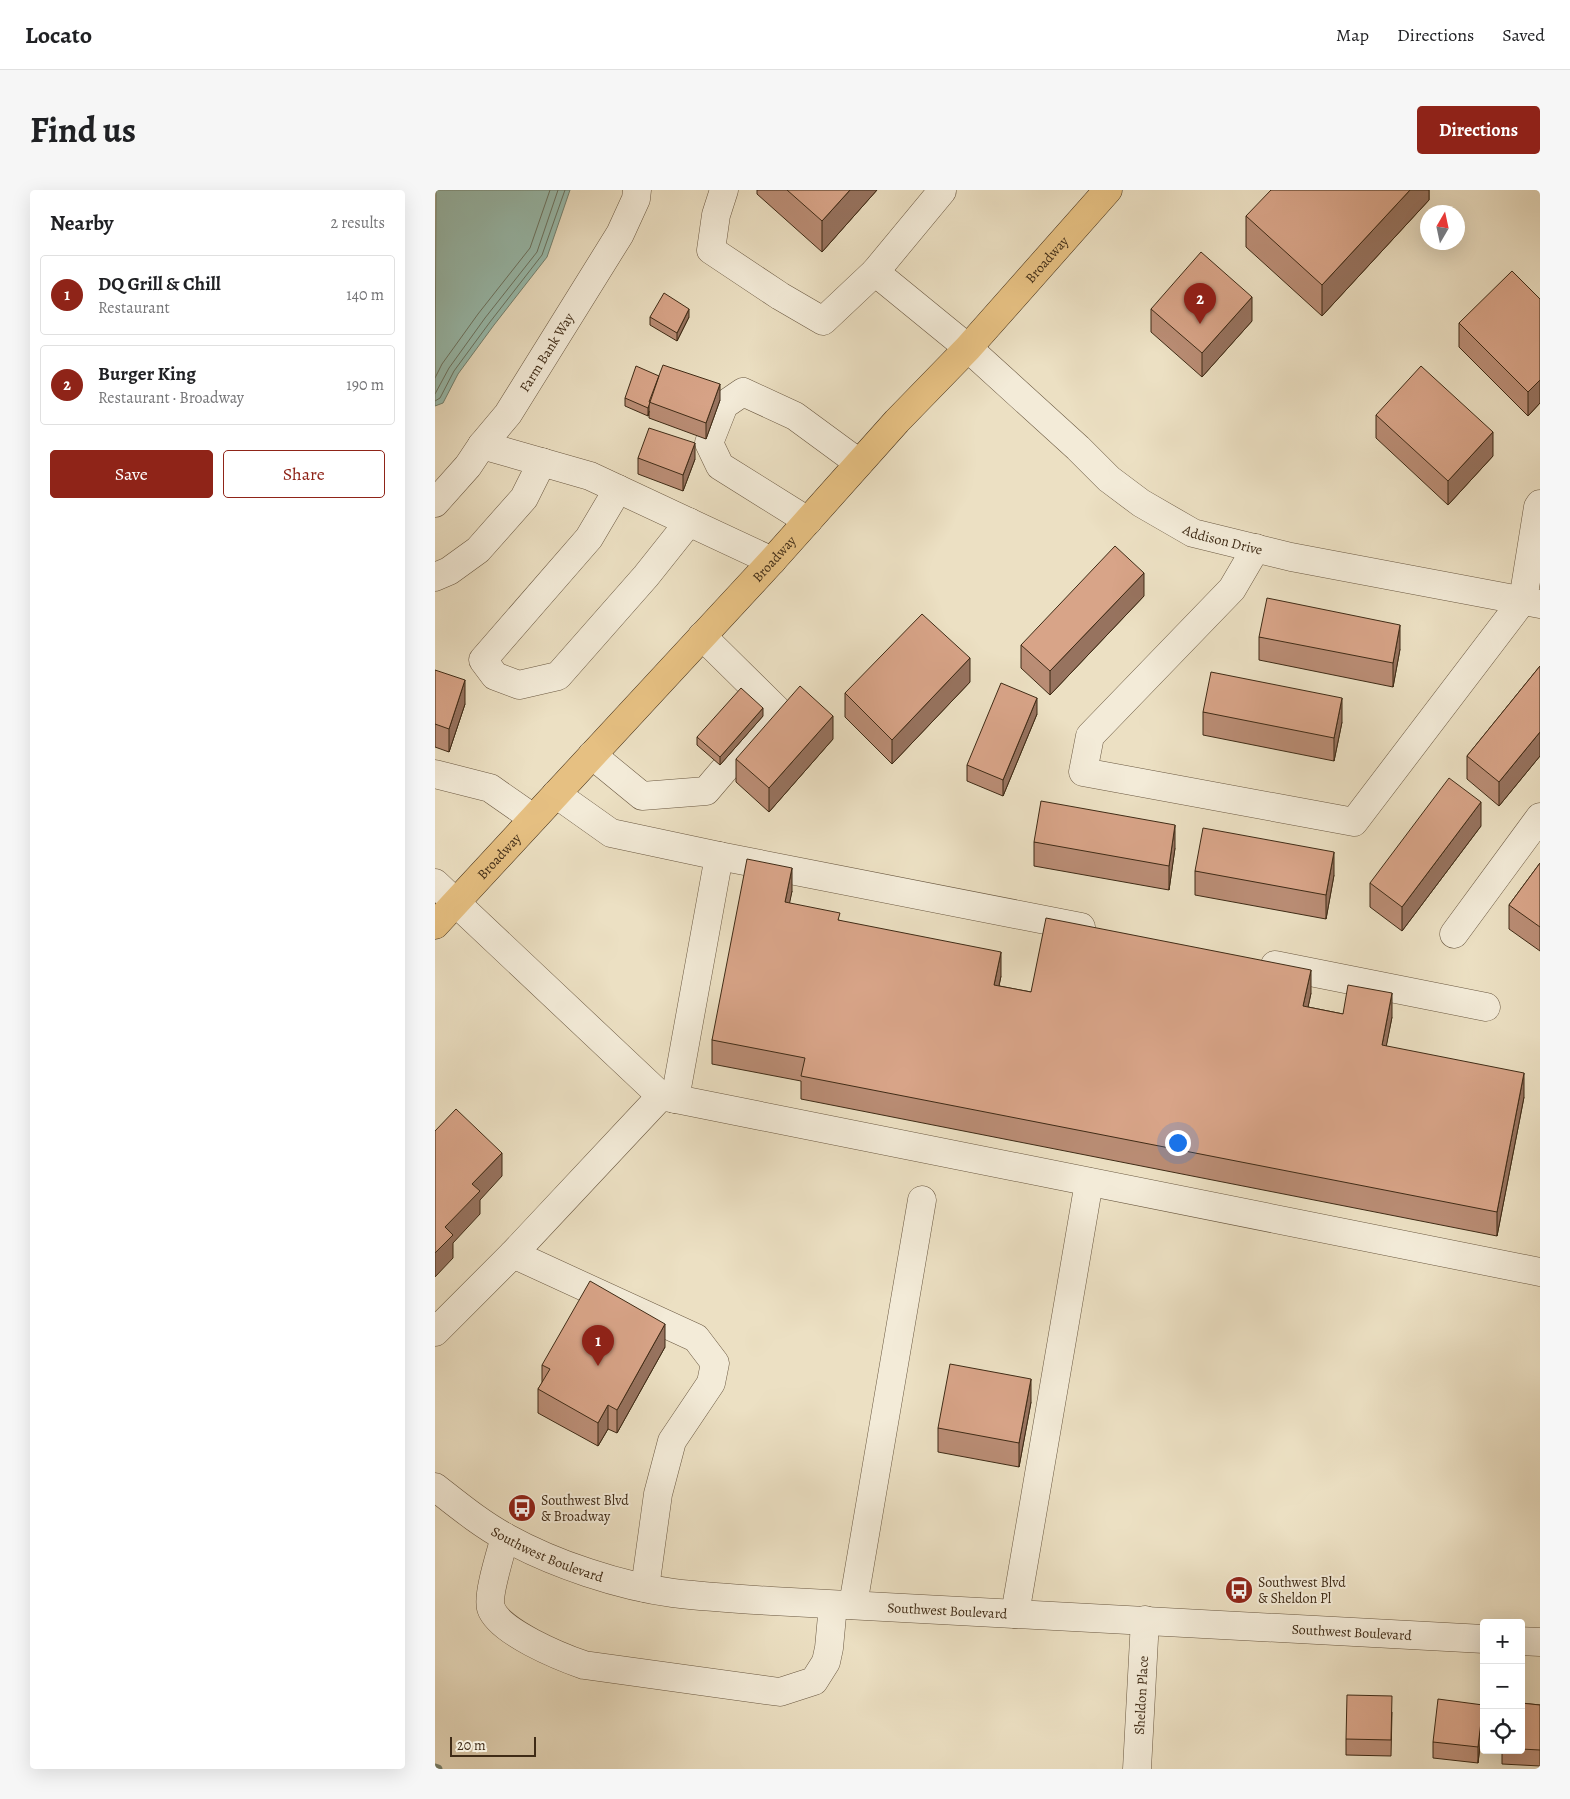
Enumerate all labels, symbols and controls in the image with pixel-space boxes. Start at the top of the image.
text: Locato [25,19,92,51]
text: Map [1336,23,1369,47]
text: Directions [1397,23,1474,47]
text: Saved [1502,23,1545,47]
text: Find us [30,106,136,154]
button: Directions [1417,106,1540,154]
north arrow [1420,205,1465,250]
text: Nearby [50,209,113,237]
text: 2 results [330,212,385,234]
street label: Broadway [1021,231,1073,287]
text: DQ Grill & Chill [98,271,221,297]
pin: 2 [1184,283,1216,324]
text: 1 [64,284,70,306]
text: 140 m [346,284,384,306]
text: Restaurant [98,297,170,319]
street label: Farm Bank Way [515,309,579,395]
text: Burger King [98,361,196,387]
text: 2 [63,374,71,396]
text: 190 m [346,374,384,396]
text: Restaurant · Broadway [98,387,244,409]
button: Save [50,450,213,498]
button: Share [223,450,385,498]
street label: Addison Drive [1179,519,1265,559]
street label: Broadway [748,531,800,586]
street label: Broadway [473,828,526,883]
your location [1165,1130,1191,1156]
pin: 1 [582,1325,614,1366]
place label: Southwest Blvd & Broadway [541,1491,629,1526]
bus stop icon: Southwest Blvd & Broadway [507,1493,537,1523]
street label: Southwest Boulevard [488,1522,606,1587]
place label: Southwest Blvd & Sheldon Pl [1258,1573,1346,1608]
bus stop icon: Southwest Blvd & Sheldon Pl [1224,1575,1254,1605]
street label: Southwest Boulevard [887,1598,1008,1623]
street label: Southwest Boulevard [1291,1619,1413,1645]
map controls [1480,1619,1525,1754]
button: + [1480,1619,1525,1664]
street label: Sheldon Place [1129,1655,1153,1735]
button: − [1480,1664,1525,1709]
button: locate [1480,1709,1525,1754]
scale bar [450,1734,536,1757]
text: 20 m [457,1736,486,1755]

